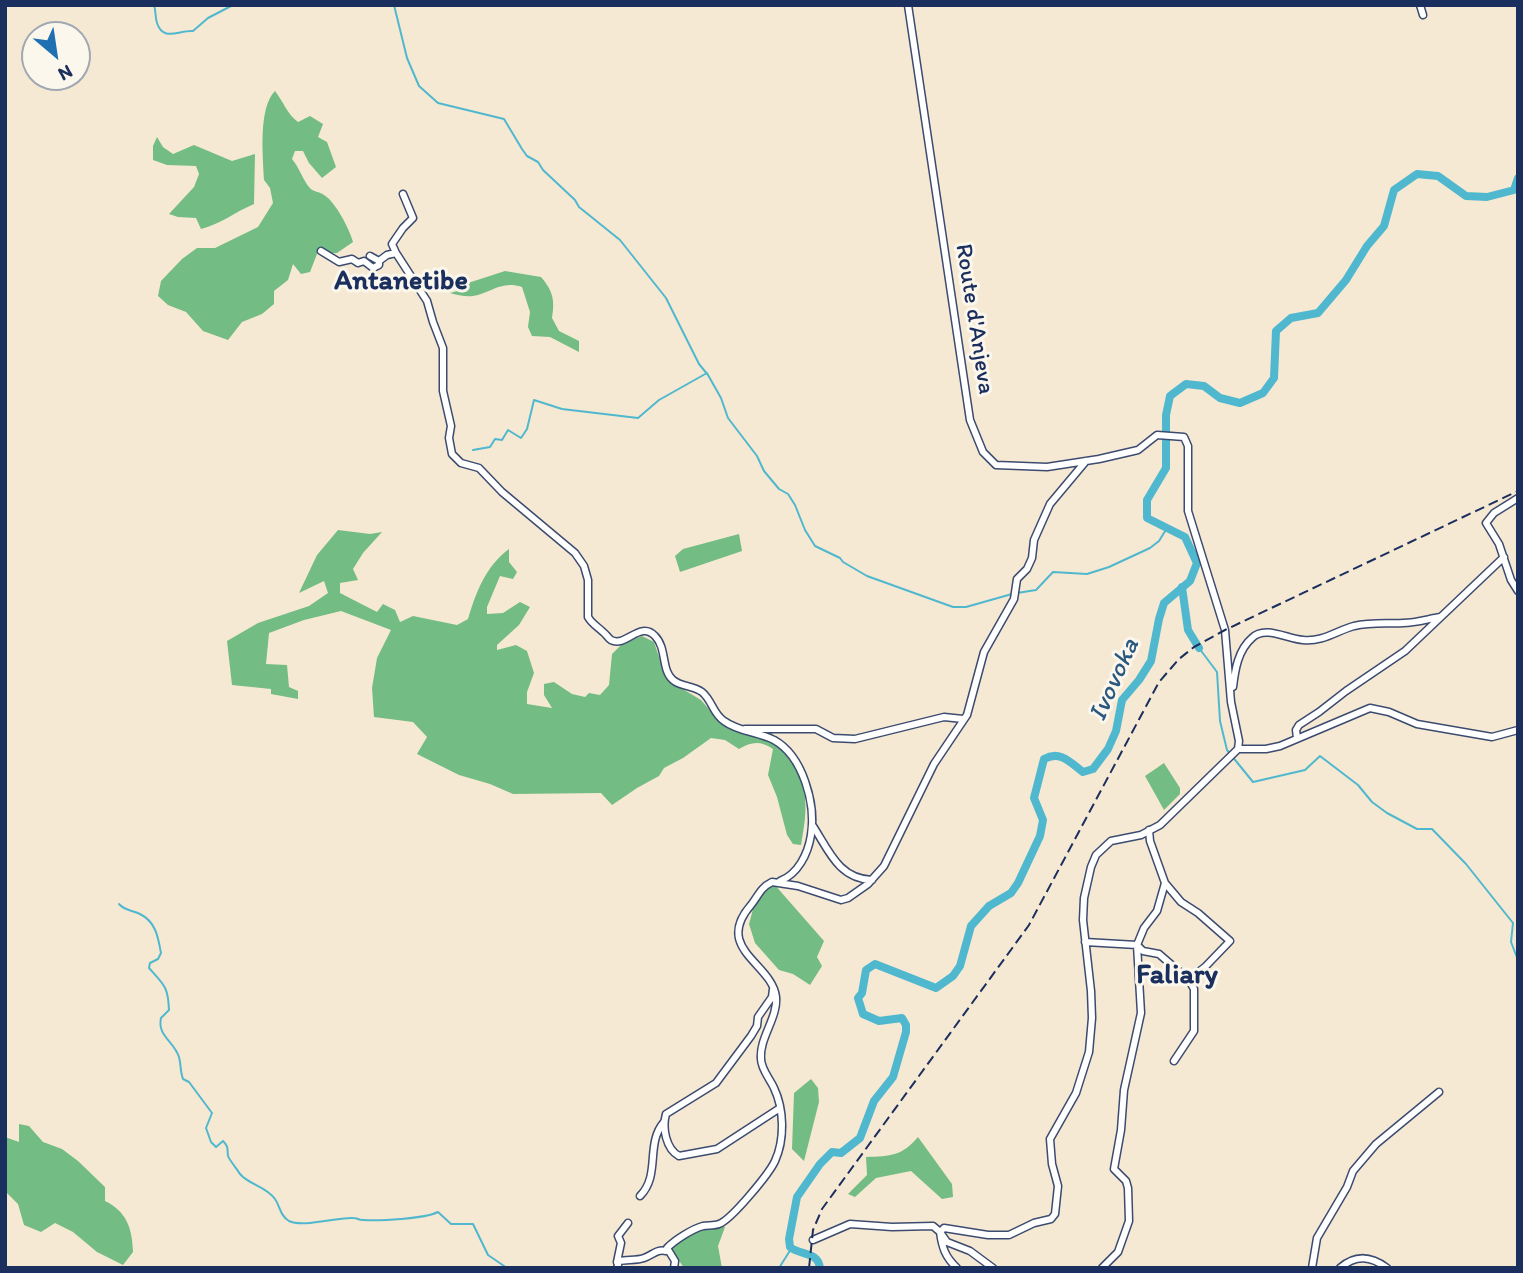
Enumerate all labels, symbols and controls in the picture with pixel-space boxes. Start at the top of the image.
north arrow [21,21,91,91]
text: N [54,60,77,86]
street label: Route d'Anjeva [948,242,1000,396]
district label: Antanetibe [334,265,468,299]
water label: Ivovoka [1083,634,1147,726]
district label: Faliary [1136,959,1218,993]

